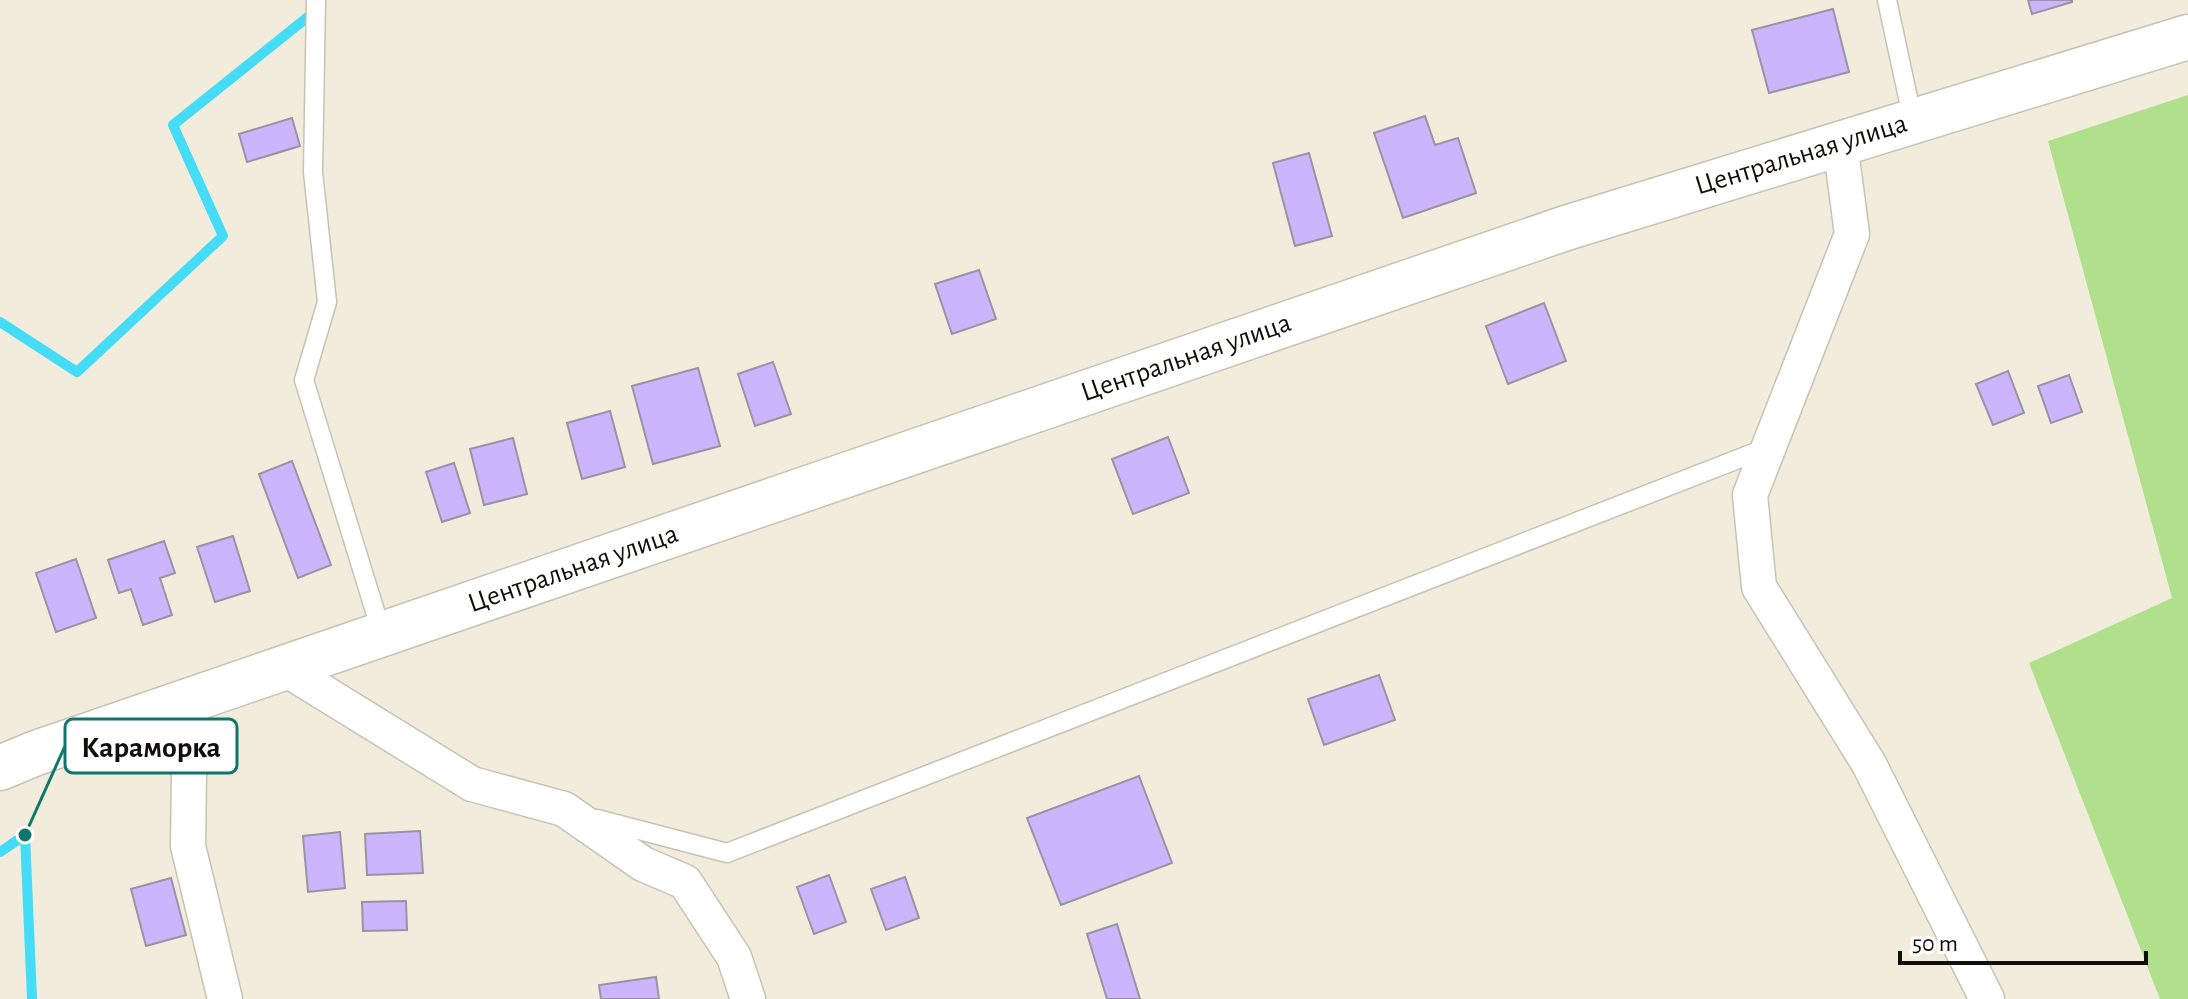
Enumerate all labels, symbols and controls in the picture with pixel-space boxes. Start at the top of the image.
street label: Центральная улица [1692,109,1911,201]
street label: Центральная улица [1077,309,1295,407]
street label: Центральная улица [464,520,682,618]
callout: Караморка [65,719,237,773]
text: Караморка [81,733,221,763]
scale bar [1900,915,2146,965]
text: 50 m [1912,932,1958,956]

